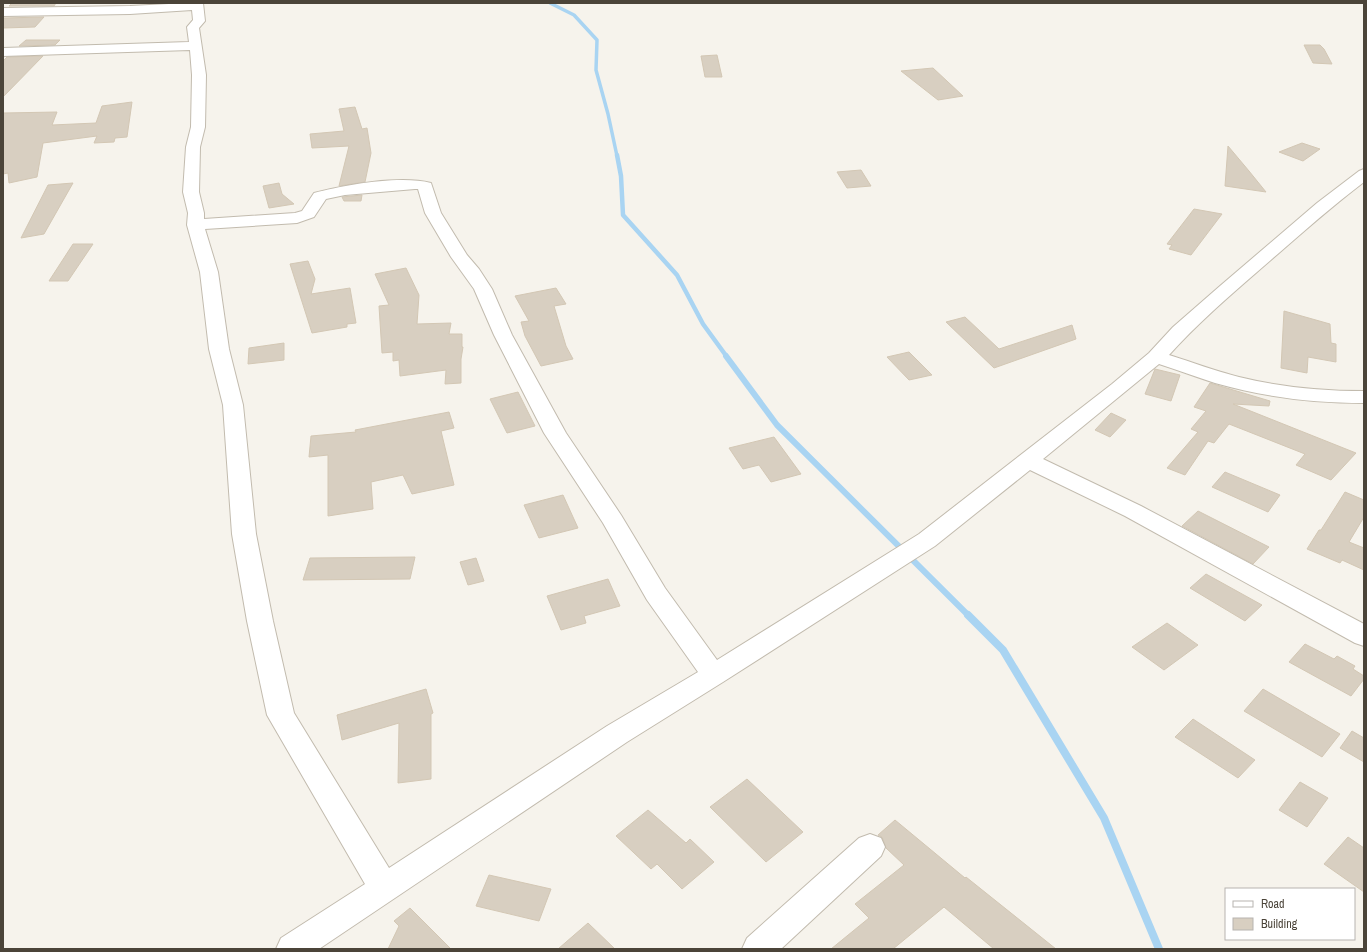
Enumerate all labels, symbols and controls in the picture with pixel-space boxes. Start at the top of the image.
legend [1225,888,1355,940]
text: Road [1261,896,1285,912]
text: Building [1261,916,1298,932]

